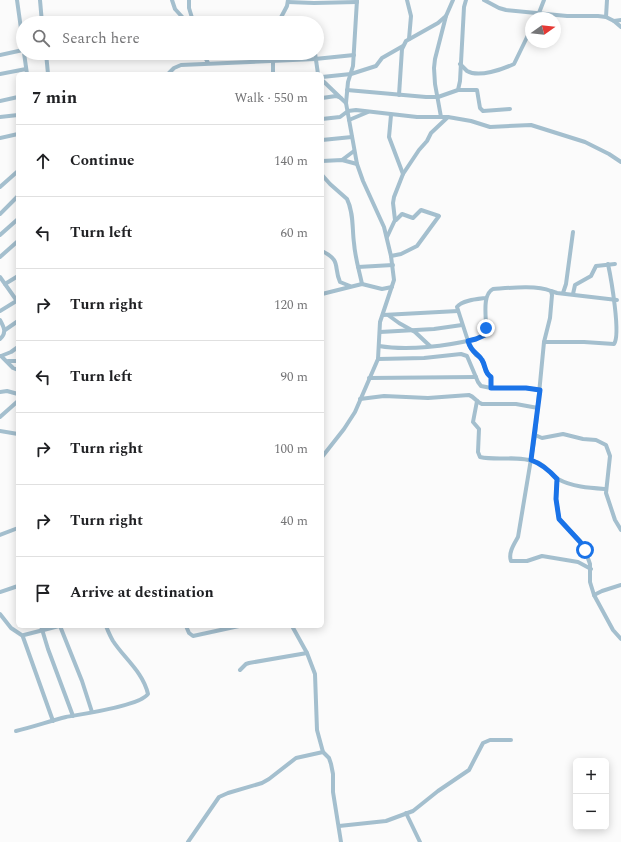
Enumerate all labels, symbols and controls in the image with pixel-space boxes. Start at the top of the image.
north arrow [525,12,561,48]
search box [16,16,324,60]
icon: search [30,27,52,49]
text: Search here [62,27,140,50]
text: 7 min [32,85,77,111]
text: Walk · 550 m [234,88,308,108]
text: Continue [70,149,135,172]
icon: ahead [32,150,54,172]
text: 140 m [274,151,308,171]
text: Turn left [70,221,132,244]
icon: left [32,222,54,244]
text: 60 m [281,223,308,243]
text: Turn right [70,293,143,316]
icon: right [32,294,54,316]
text: 120 m [274,295,308,315]
route end [477,319,495,337]
text: Turn left [70,365,132,388]
icon: left [32,366,54,388]
text: 90 m [281,367,308,387]
text: Turn right [70,437,143,460]
icon: right [32,438,54,460]
text: 100 m [274,439,308,459]
text: Turn right [70,509,143,532]
icon: right [32,510,54,532]
text: 40 m [281,511,308,531]
route start [576,541,594,559]
text: Arrive at destination [70,581,214,604]
icon: arrive [32,582,54,604]
map controls [573,758,609,830]
button: + [573,758,609,794]
button: − [573,794,609,830]

